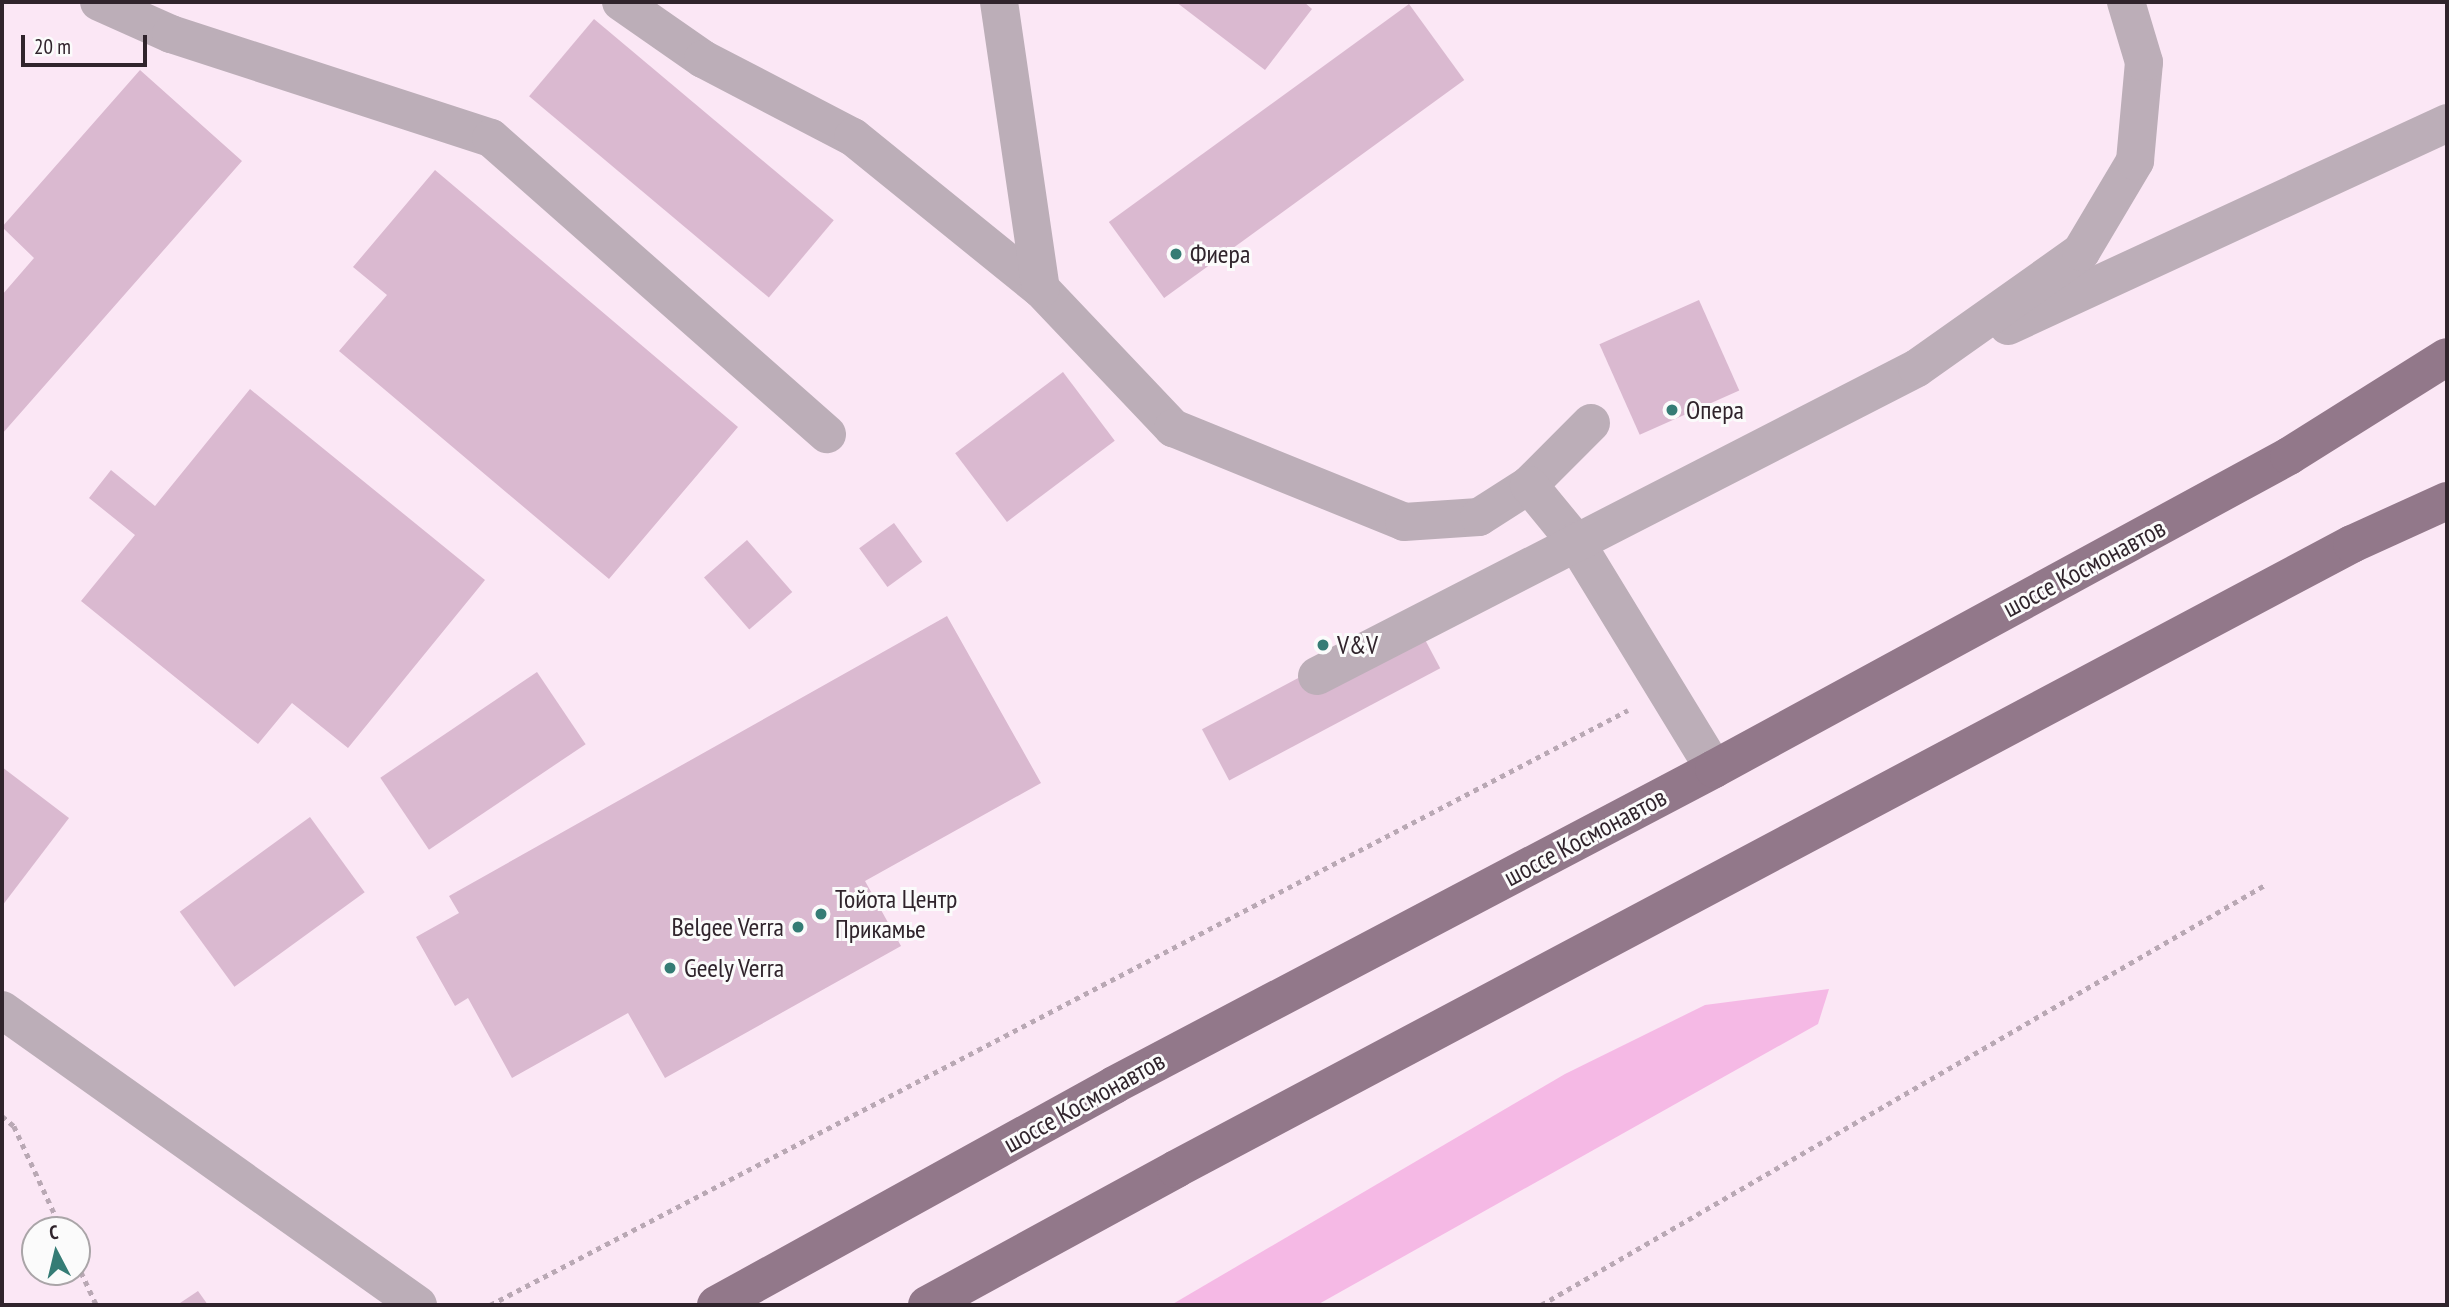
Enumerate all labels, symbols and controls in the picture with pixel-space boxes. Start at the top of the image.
scale bar [24,21,150,65]
text: 20 m [34,33,71,60]
place label: Фиера [1190,238,1250,270]
marker: Фиера [1168,246,1184,262]
place label: Опера [1686,394,1744,426]
marker: Опера [1664,402,1680,418]
street label: шоссе Космонавтов [1998,512,2170,624]
place label: V&V [1337,629,1378,661]
marker: V&V [1315,637,1331,653]
street label: шоссе Космонавтов [1499,781,1671,893]
place label: Тойота Центр Прикамье [835,883,957,944]
marker: Тойота Центр Прикамье [813,906,829,922]
place label: Belgee Verra [671,911,784,943]
marker: Belgee Verra [790,919,806,935]
place label: Geely Verra [684,952,786,984]
marker: Geely Verra [662,960,678,976]
street label: шоссе Космонавтов [998,1045,1170,1159]
north arrow [21,1216,91,1286]
text: С [48,1220,59,1245]

